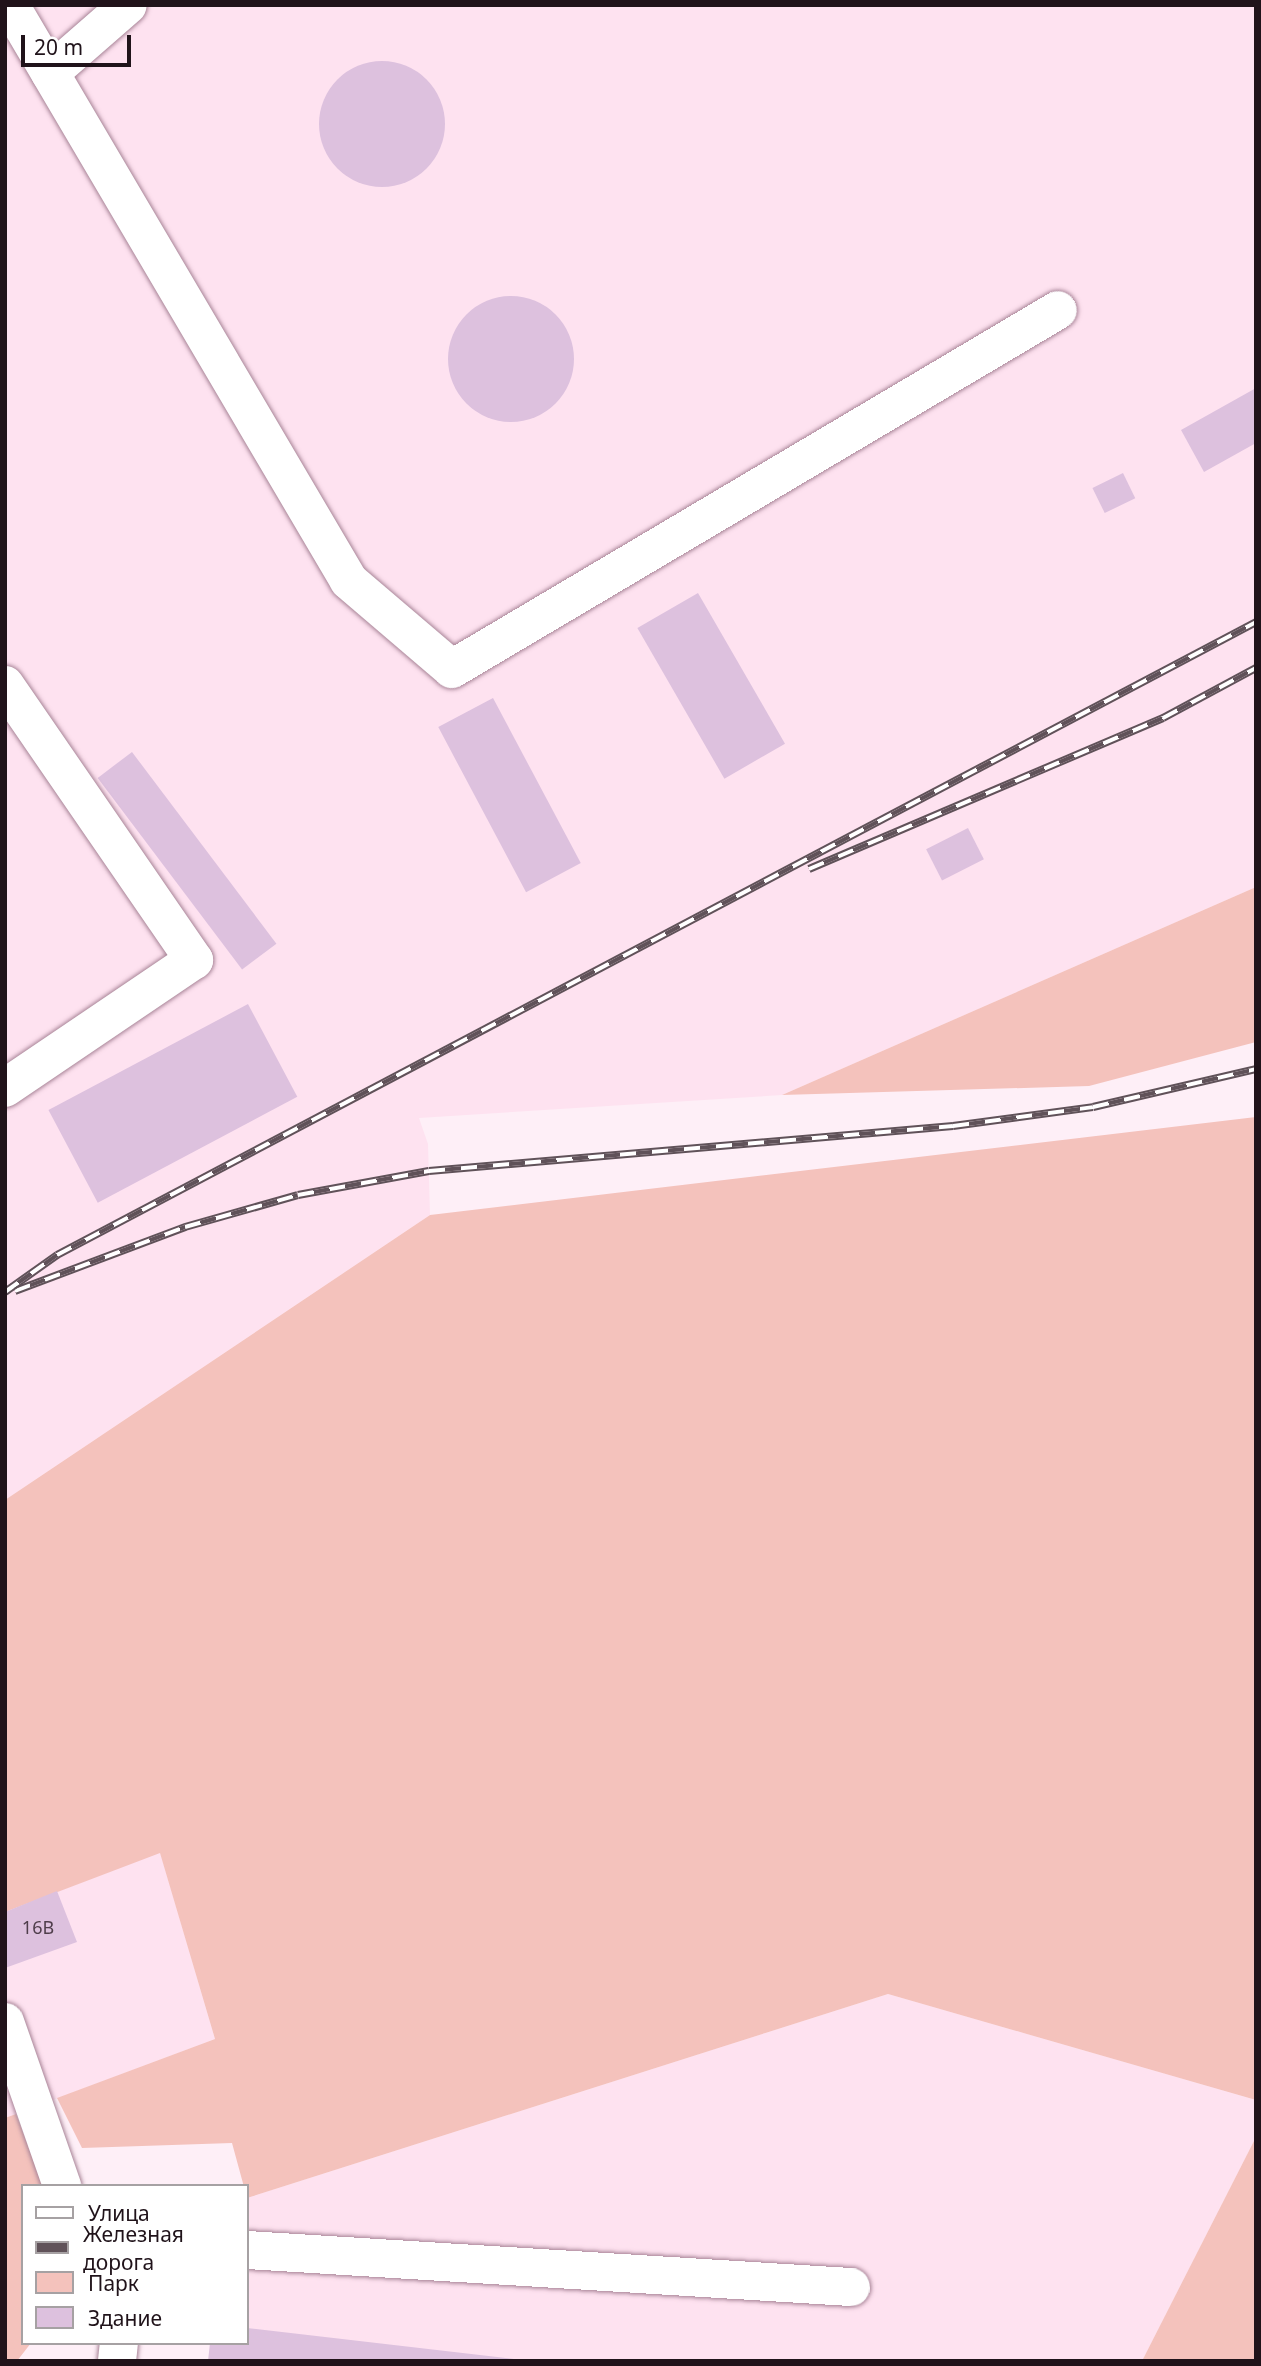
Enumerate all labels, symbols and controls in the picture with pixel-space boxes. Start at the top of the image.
scale bar [24,21,135,65]
text: 20 m [34,33,83,61]
house number: 16В [22,1916,54,1938]
legend [21,2184,248,2345]
text: Улица [88,2199,150,2227]
text: Железная дорога [83,2220,184,2276]
text: Парк [88,2269,139,2297]
text: Здание [88,2304,162,2332]

